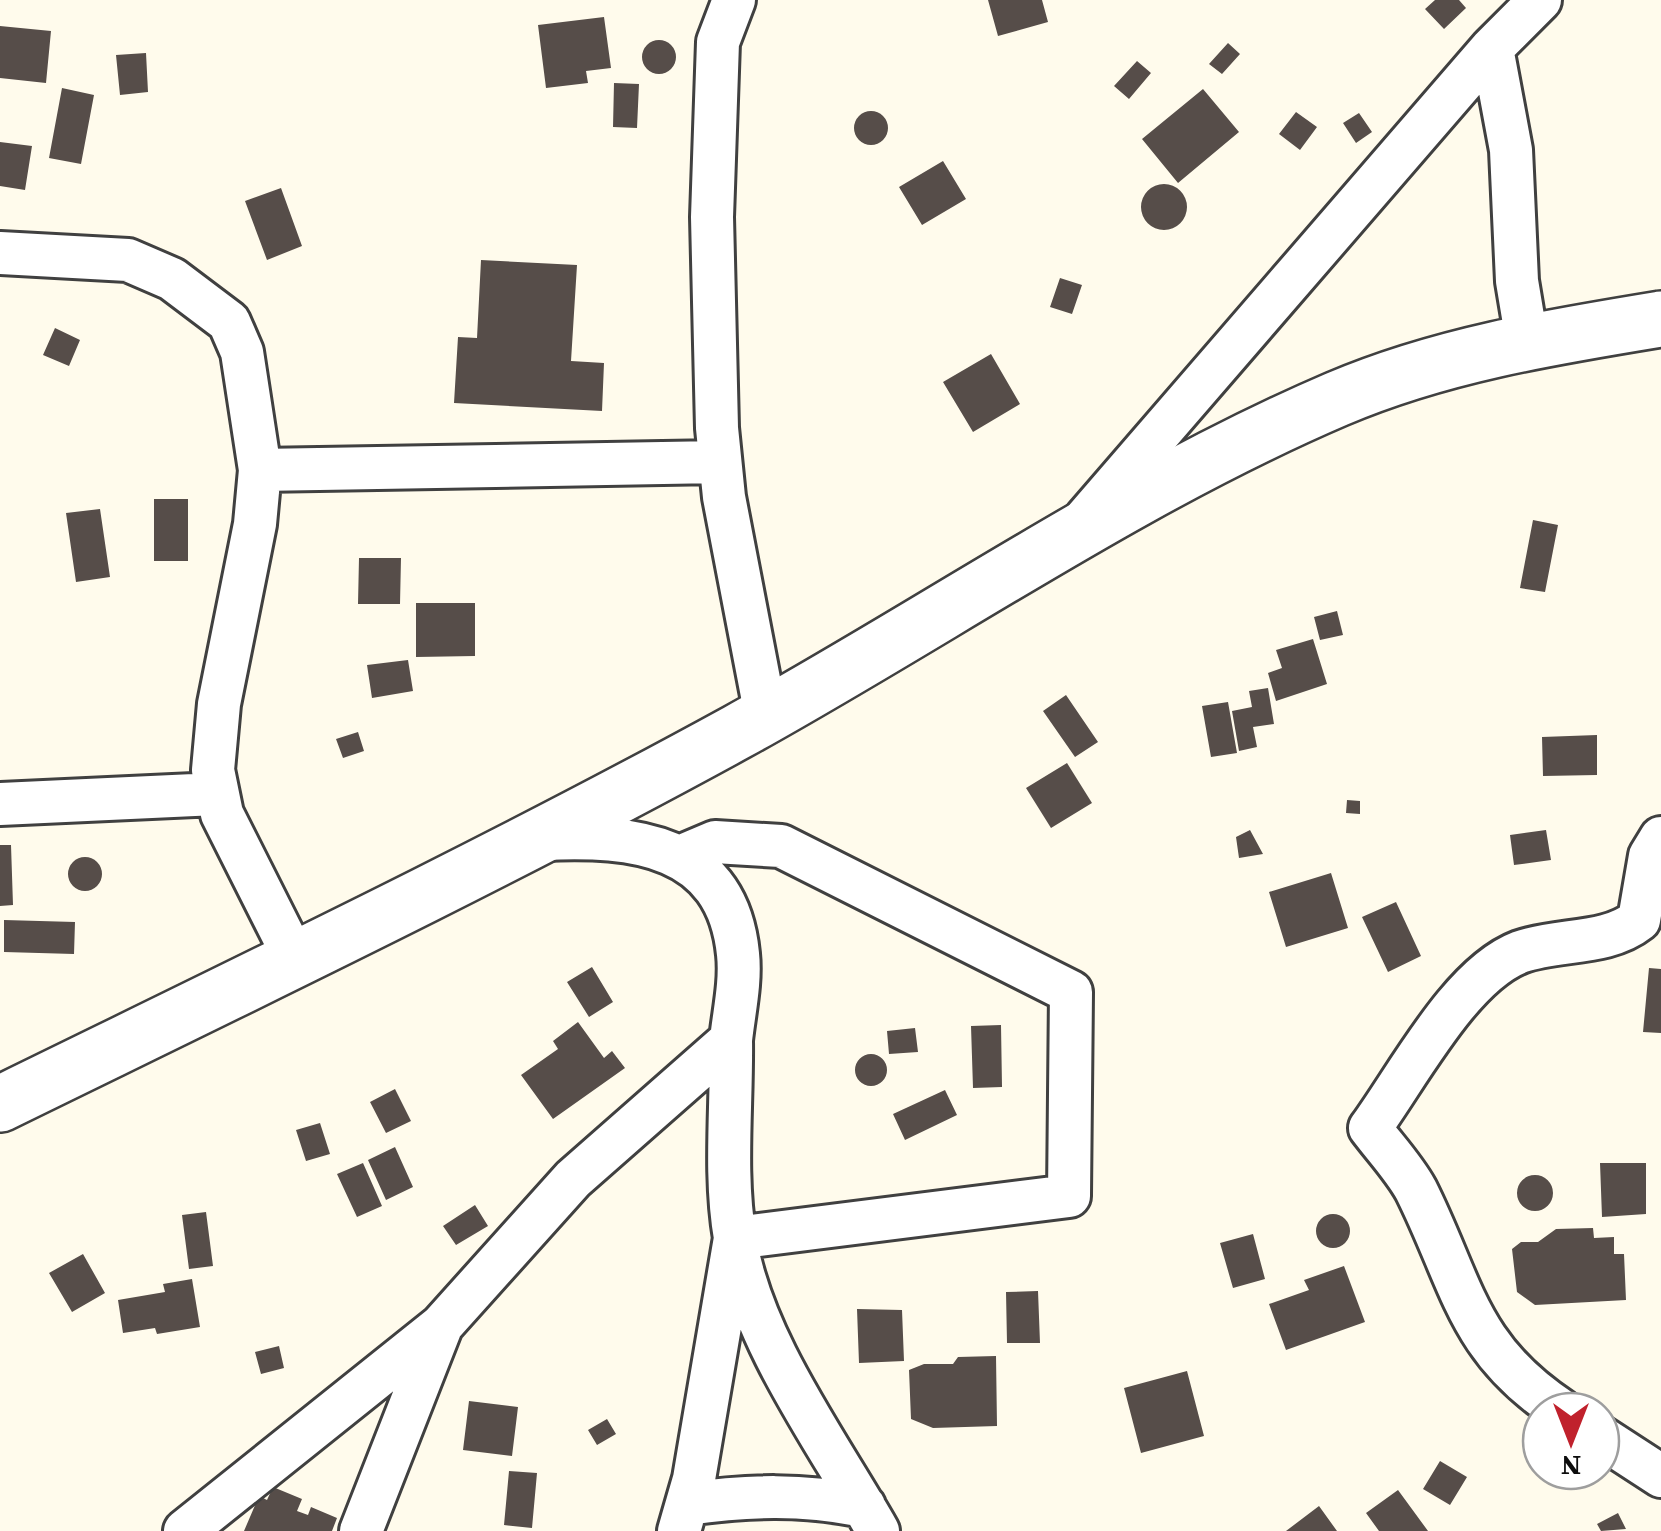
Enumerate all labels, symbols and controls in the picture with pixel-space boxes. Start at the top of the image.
north arrow [1521,1391,1621,1491]
text: N [1561,1447,1581,1485]

